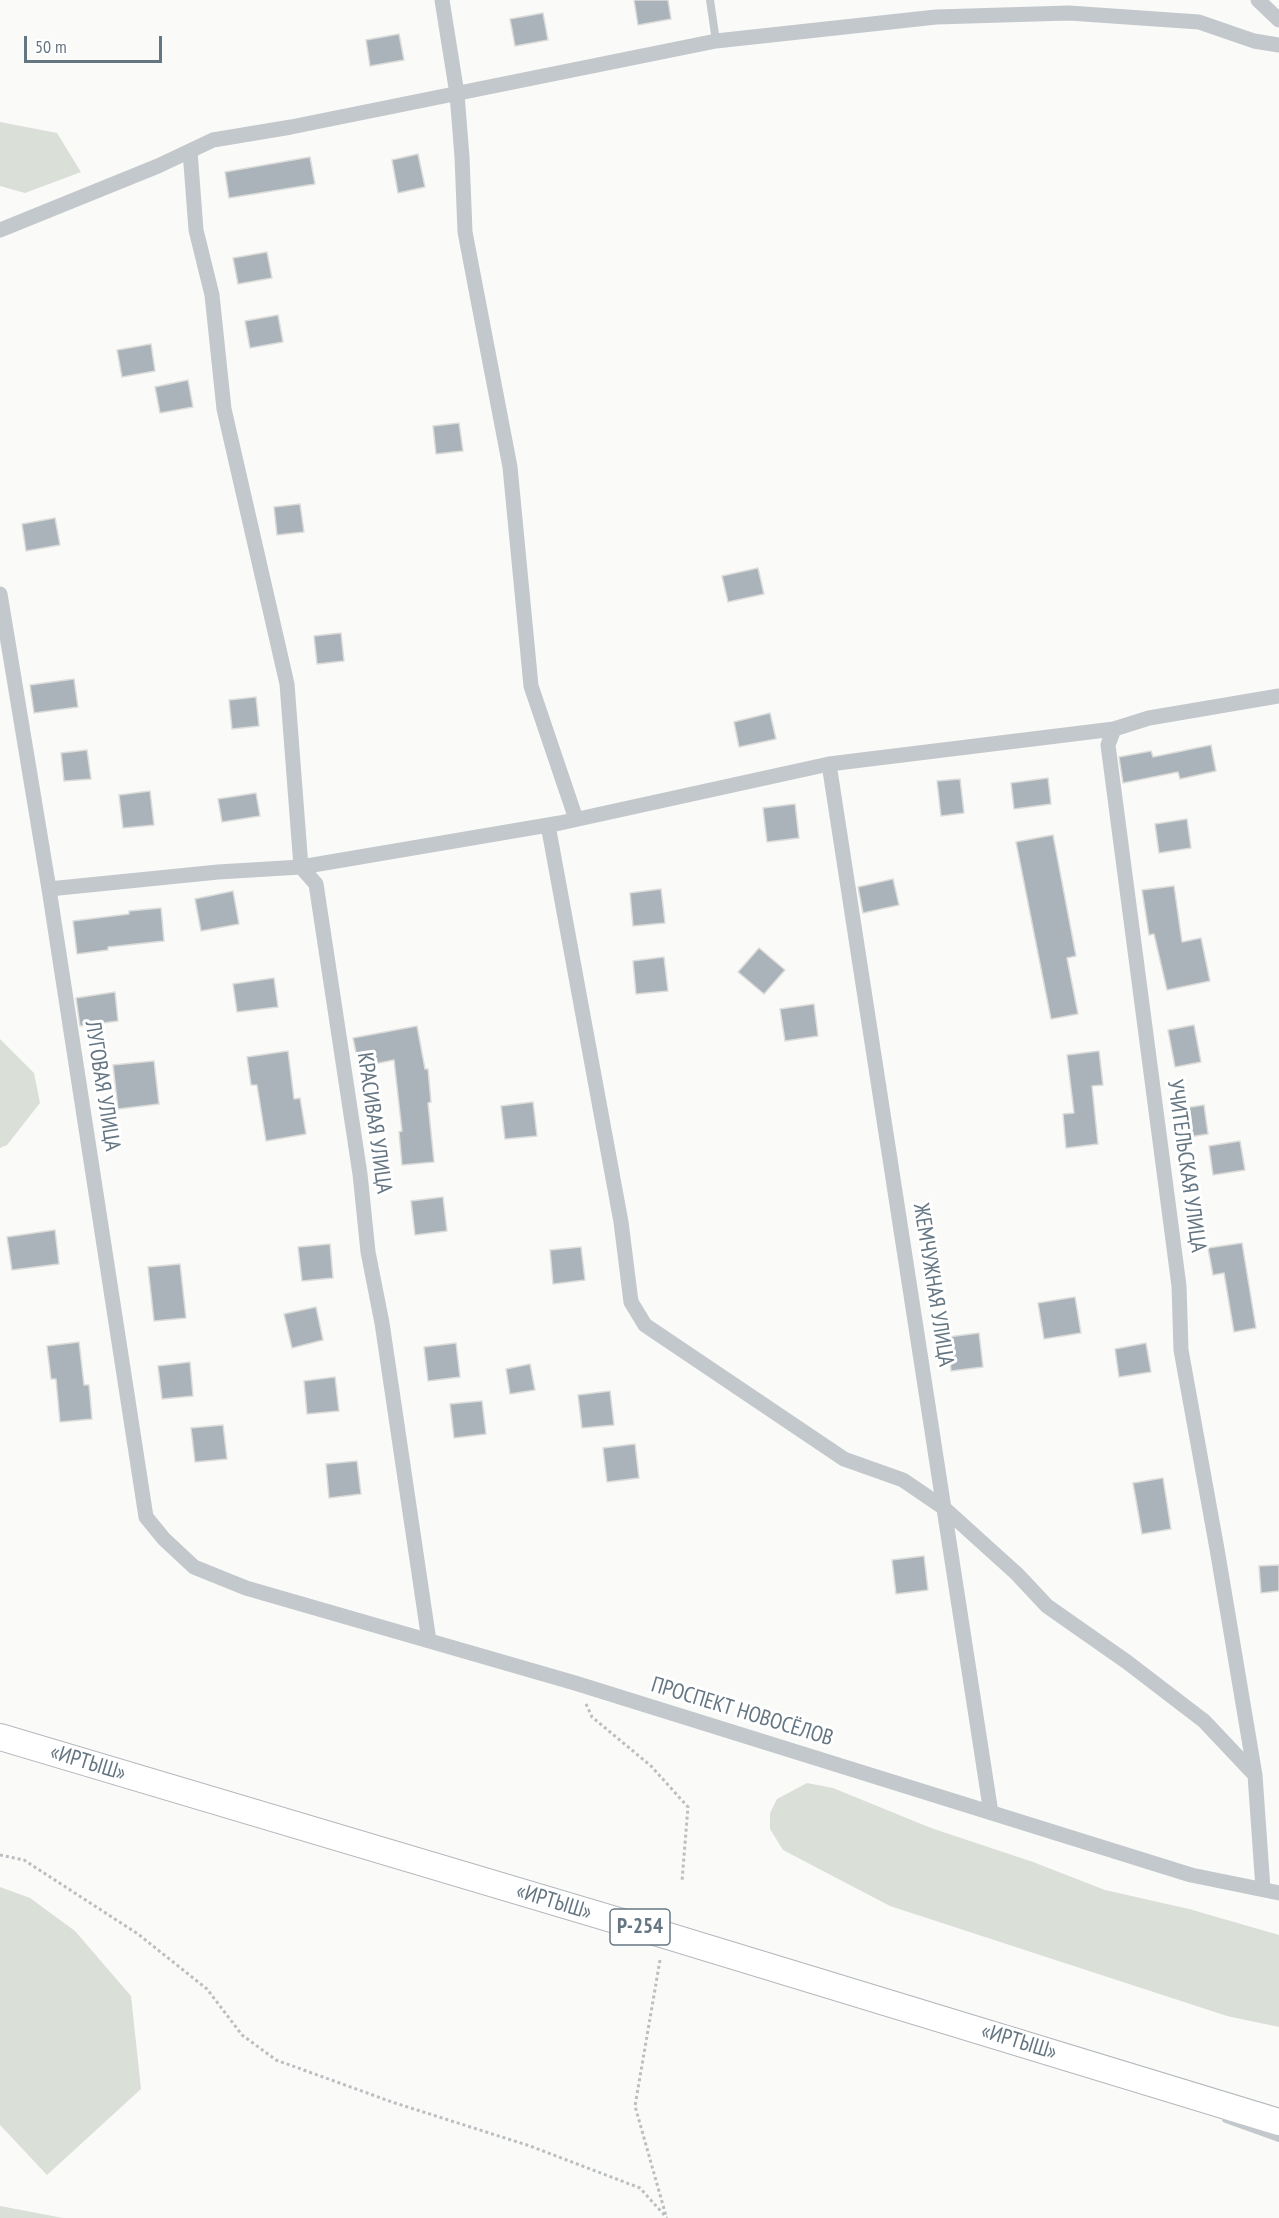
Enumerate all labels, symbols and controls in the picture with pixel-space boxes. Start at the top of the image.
scale bar [27,24,165,62]
text: 50 m [35,35,67,58]
street label: ЛУГОВАЯ УЛИЦА [79,1019,125,1153]
street label: КРАСИВАЯ УЛИЦА [351,1051,397,1195]
street label: УЧИТЕЛЬСКАЯ УЛИЦА [1161,1078,1211,1254]
street label: ЖЕМЧУЖНАЯ УЛИЦА [907,1202,959,1368]
street label: ПРОСПЕКТ НОВОСЁЛОВ [648,1672,836,1752]
street label: «ИРТЫШ» [47,1739,129,1787]
street label: «ИРТЫШ» [513,1878,595,1926]
road number: Р-254 [610,1909,670,1945]
street label: «ИРТЫШ» [978,2018,1060,2066]

